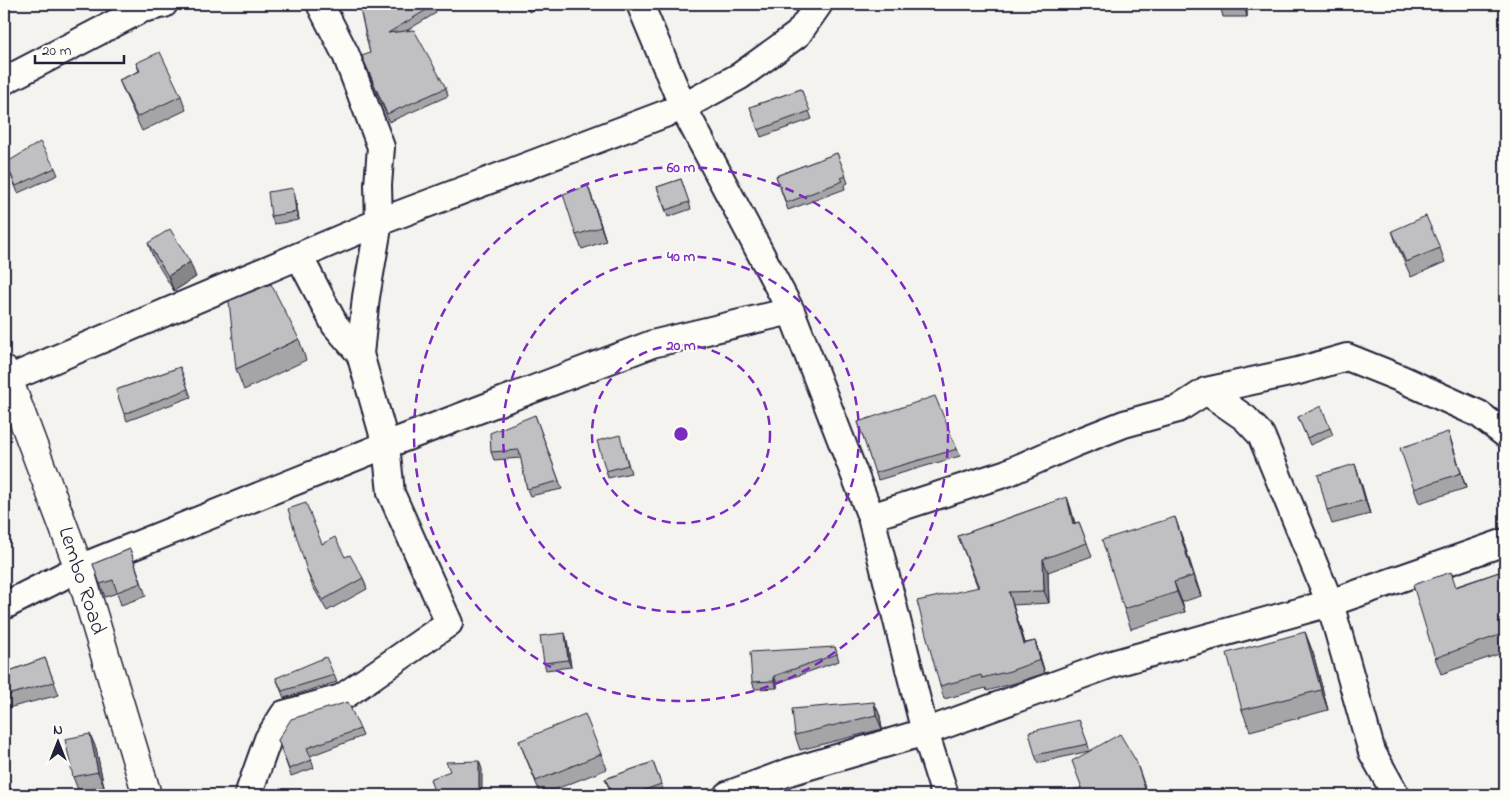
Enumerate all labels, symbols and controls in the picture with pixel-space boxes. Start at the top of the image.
scale bar [35,32,124,64]
text: 20 m [42,40,72,62]
text: 60 m [666,157,696,179]
text: 40 m [666,246,695,268]
text: 20 m [665,335,696,357]
centre of rings [672,425,690,443]
street label: Lembo Road [49,523,113,639]
north arrow [32,716,82,766]
text: N [53,720,63,741]

